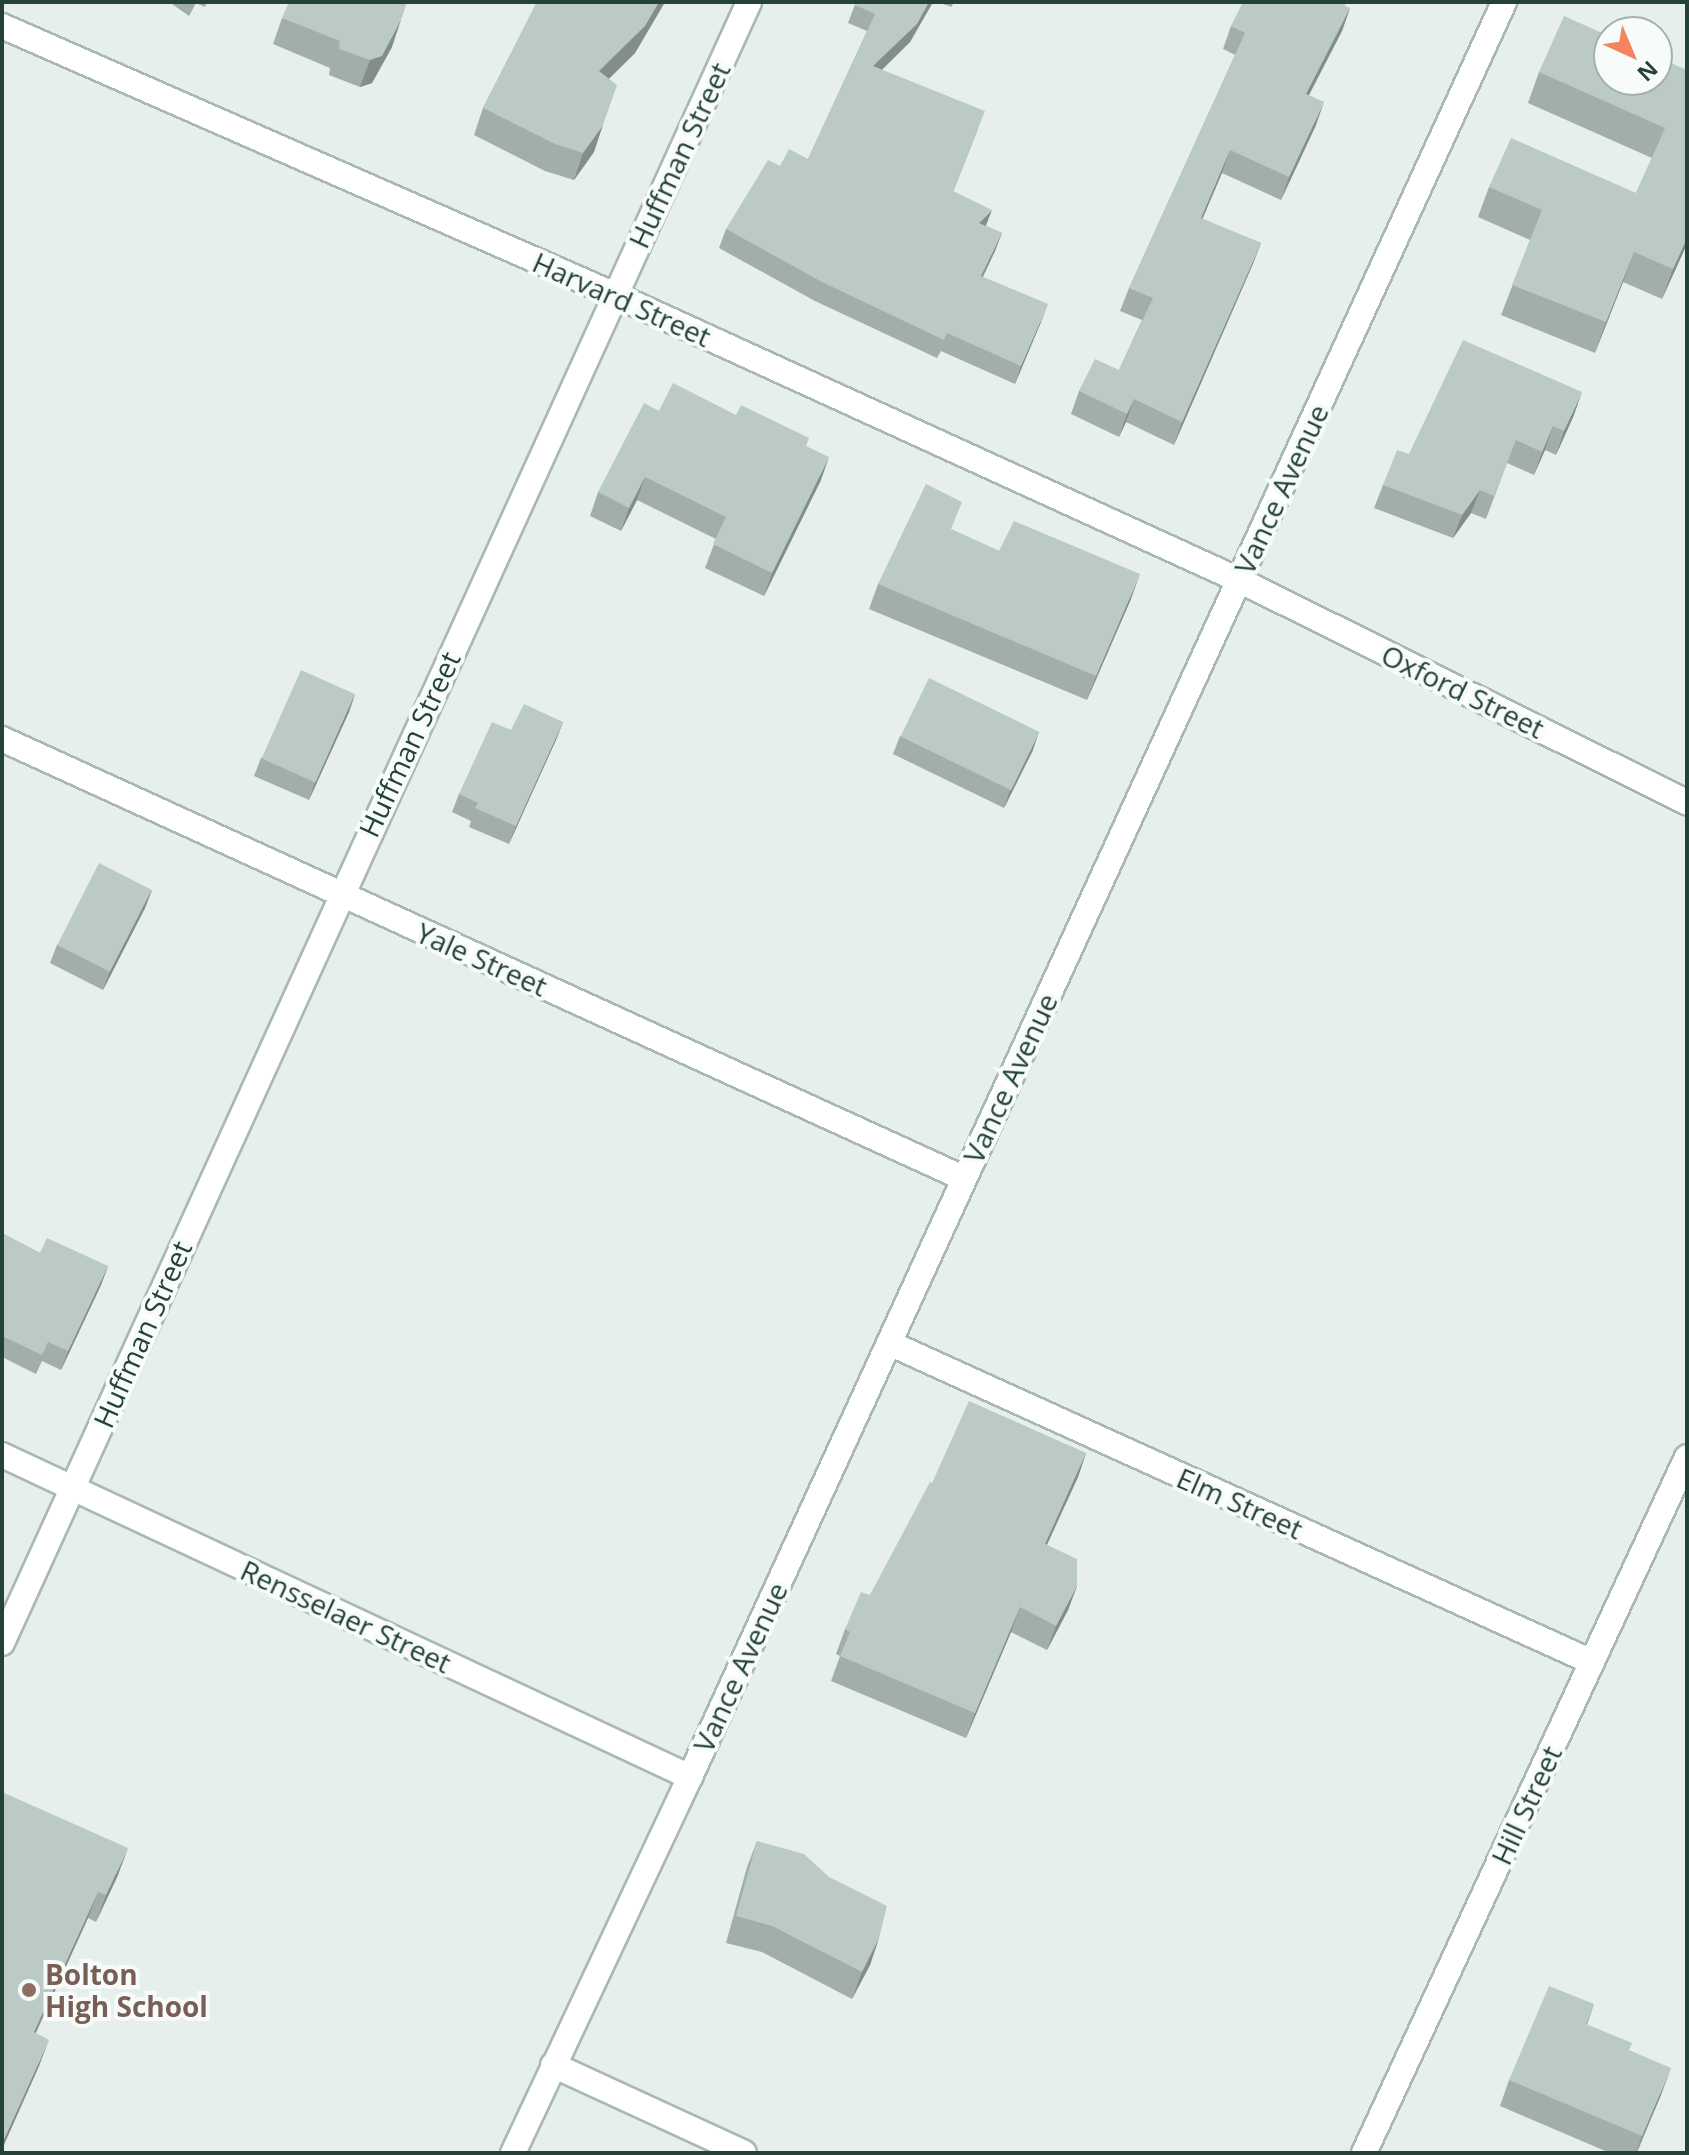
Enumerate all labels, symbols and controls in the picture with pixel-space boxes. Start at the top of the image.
north arrow [1593,16,1673,96]
text: N [1631,55,1665,89]
street label: Huffman Street [621,57,737,253]
street label: Harvard Street [528,245,716,353]
street label: Vance Avenue [1227,399,1335,579]
street label: Oxford Street [1376,637,1550,745]
street label: Huffman Street [351,646,467,842]
street label: Yale Street [411,915,553,1003]
street label: Vance Avenue [956,988,1064,1168]
street label: Huffman Street [86,1235,198,1433]
street label: Elm Street [1172,1460,1308,1546]
street label: Rensselaer Street [236,1553,456,1679]
street label: Vance Avenue [686,1577,794,1757]
street label: Hill Street [1484,1740,1568,1870]
place label: Bolton High School [45,1957,208,2023]
marker: Bolton High School [20,1981,38,1999]

